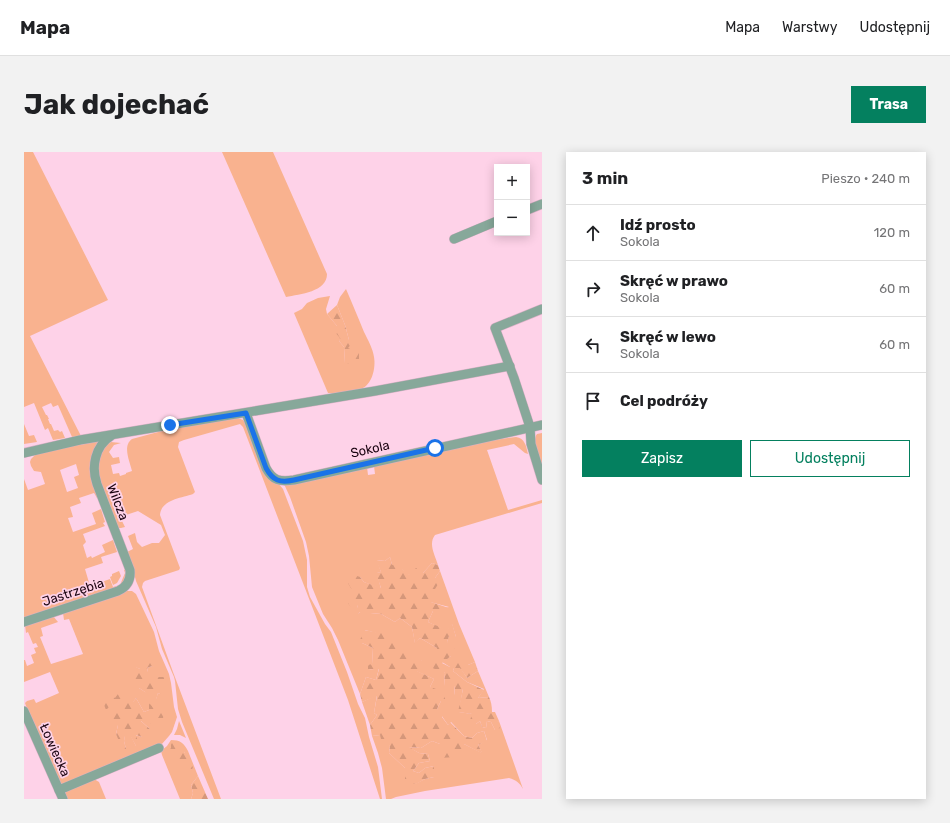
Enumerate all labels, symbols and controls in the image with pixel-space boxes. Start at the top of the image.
text: Mapa [20,16,70,39]
text: Mapa [725,19,760,36]
text: Warstwy [782,19,838,36]
text: Udostępnij [860,19,930,36]
button: Trasa [851,86,926,123]
text: Jak dojechać [24,88,209,121]
map controls [494,164,530,236]
button: + [494,164,530,200]
text: 3 min [582,168,628,188]
text: Pieszo · 240 m [821,171,910,186]
button: − [494,200,530,236]
text: Idź prosto [620,216,696,234]
icon: ahead [582,222,604,244]
text: 120 m [874,225,910,240]
text: Sokola [620,234,660,249]
text: Skręć w prawo [620,272,728,290]
icon: right [582,278,604,300]
text: 60 m [879,281,910,296]
text: Sokola [620,290,660,305]
text: Skręć w lewo [620,328,716,346]
icon: left [582,334,604,356]
text: 60 m [879,337,910,352]
text: Sokola [620,346,660,361]
icon: arrive [582,390,604,412]
text: Cel podróży [620,392,708,410]
route end [161,416,179,434]
street label: Sokola [349,437,391,461]
route start [426,439,444,457]
button: Zapisz [582,440,742,477]
button: Udostępnij [750,440,910,477]
street label: Wilcza [104,482,132,522]
street label: Jastrzębia [40,575,106,609]
street label: Łowiecka [37,721,73,779]

